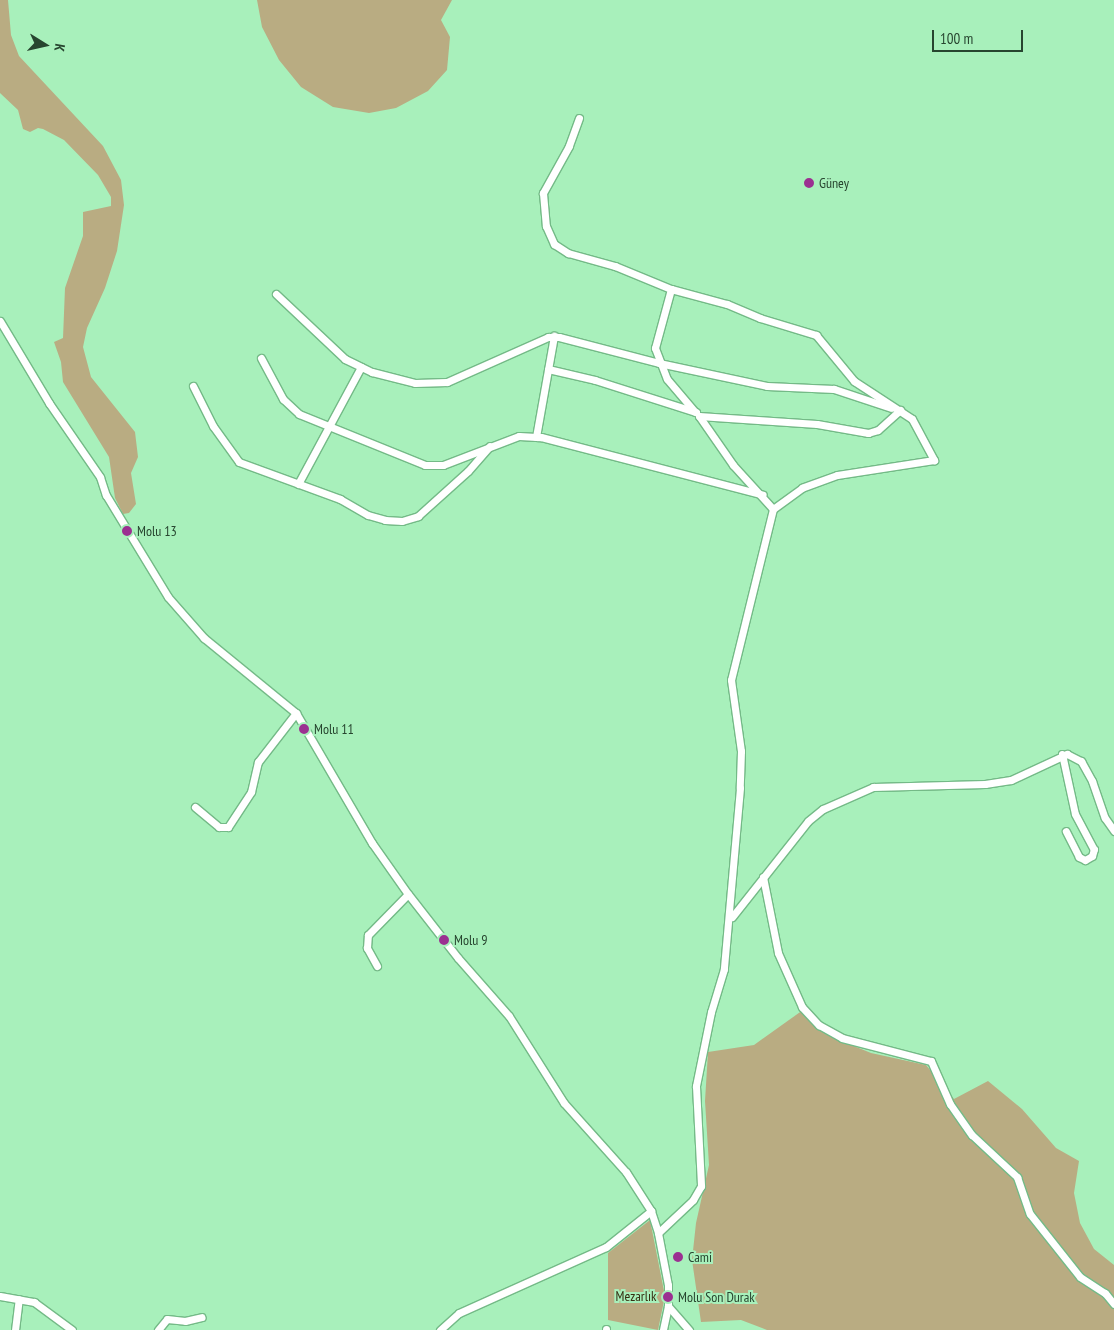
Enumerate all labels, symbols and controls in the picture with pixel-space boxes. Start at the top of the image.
north arrow [20,20,70,70]
scale bar [934,20,1025,52]
text: 100 m [940,29,973,48]
text: K [50,42,69,53]
place label: Güney [819,175,849,191]
marker: Güney [803,177,815,189]
place label: Molu 13 [137,523,177,539]
marker: Molu 13 [121,525,133,537]
place label: Molu 11 [314,721,354,737]
marker: Molu 11 [298,723,310,735]
place label: Molu 9 [454,932,488,948]
marker: Molu 9 [438,934,450,946]
place label: Cami [688,1249,712,1265]
marker: Cami [672,1251,684,1263]
park label: Mezarlık [616,1288,656,1304]
place label: Molu Son Durak [678,1289,755,1305]
marker: Molu Son Durak [662,1291,674,1303]

